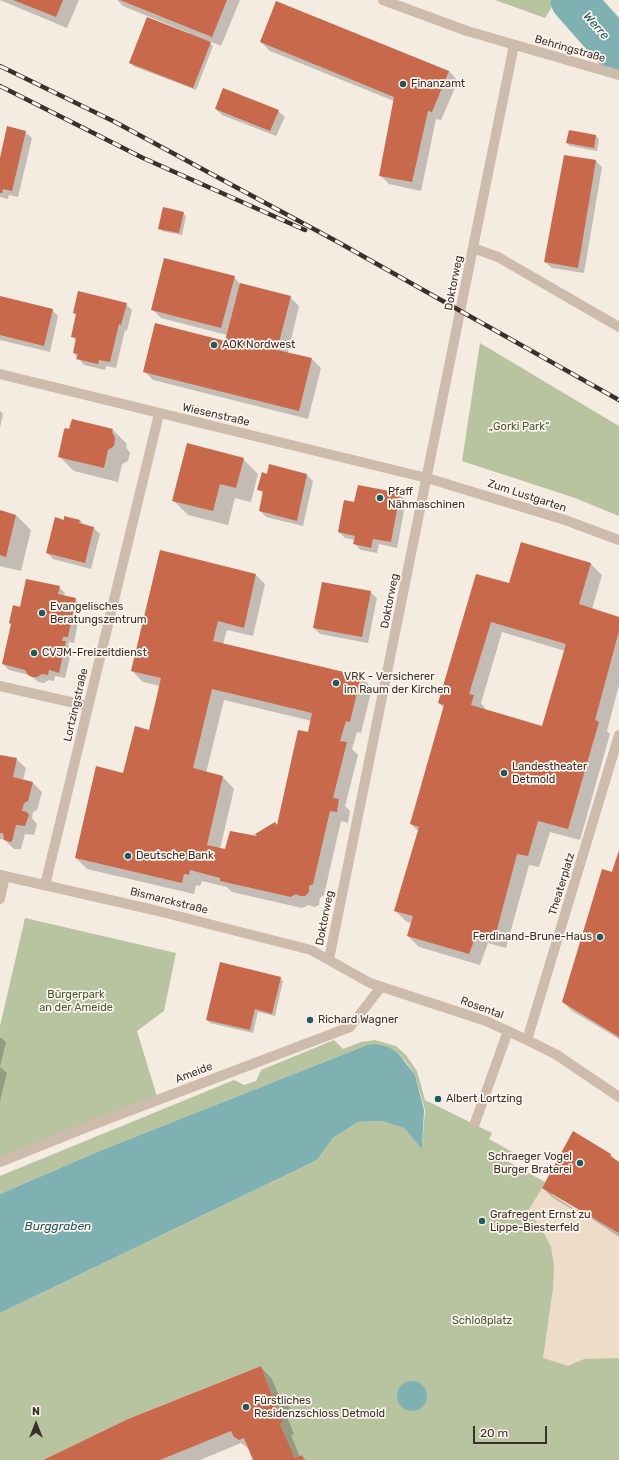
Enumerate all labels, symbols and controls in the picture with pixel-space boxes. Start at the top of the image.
water label: Werre [580,9,612,43]
street label: Behringstraße [533,33,607,65]
place label: Finanzamt [411,77,465,91]
marker: Finanzamt [398,79,408,89]
street label: Doktorweg [442,254,466,312]
place label: AOK Nordwest [222,338,295,352]
marker: AOK Nordwest [209,340,219,350]
street label: Wiesenstraße [181,401,251,429]
park label: „Gorki Park“ [489,420,549,434]
street label: Zum Lustgarten [486,477,568,515]
place label: Pfaff Nähmaschinen [388,485,465,511]
marker: Pfaff Nähmaschinen [375,493,385,503]
street label: Doktorweg [378,572,402,630]
place label: Evangelisches Beratungszentrum [50,600,147,626]
marker: Evangelisches Beratungszentrum [37,608,47,618]
place label: CVJM-Freizeitdienst [42,646,147,660]
marker: CVJM-Freizeitdienst [29,648,39,658]
street label: Lortzingstraße [61,667,91,743]
place label: VRK - Versicherer im Raum der Kirchen [344,670,450,696]
marker: VRK - Versicherer im Raum der Kirchen [331,678,341,688]
place label: Landestheater Detmold [512,760,587,786]
marker: Landestheater Detmold [499,768,509,778]
place label: Deutsche Bank [136,849,214,863]
marker: Deutsche Bank [123,851,133,861]
street label: Theaterplatz [546,851,578,917]
street label: Bismarckstraße [129,885,209,917]
street label: Doktorweg [313,889,337,947]
place label: Ferdinand-Brune-Haus [473,930,592,944]
marker: Ferdinand-Brune-Haus [595,932,605,942]
park label: Bürgerpark an der Ameide [39,988,113,1014]
street label: Rosental [459,994,505,1022]
place label: Richard Wagner [318,1013,398,1027]
marker: Richard Wagner [305,1015,315,1025]
street label: Ameide [174,1060,214,1086]
place label: Albert Lortzing [446,1092,522,1106]
marker: Albert Lortzing [433,1094,443,1104]
place label: Schraeger Vogel Burger Braterei [488,1150,572,1176]
marker: Schraeger Vogel Burger Braterei [575,1158,585,1168]
place label: Grafregent Ernst zu Lippe-Biesterfeld [490,1208,591,1234]
marker: Grafregent Ernst zu Lippe-Biesterfeld [477,1216,487,1226]
water label: Burggraben [25,1220,91,1234]
park label: Schloßplatz [452,1314,512,1328]
place label: Fürstliches Residenzschloss Detmold [254,1394,385,1420]
marker: Fürstliches Residenzschloss Detmold [241,1402,251,1412]
north arrow [16,1404,56,1444]
text: N [32,1405,40,1418]
scale bar [475,1418,549,1444]
text: 20 m [480,1426,508,1440]

